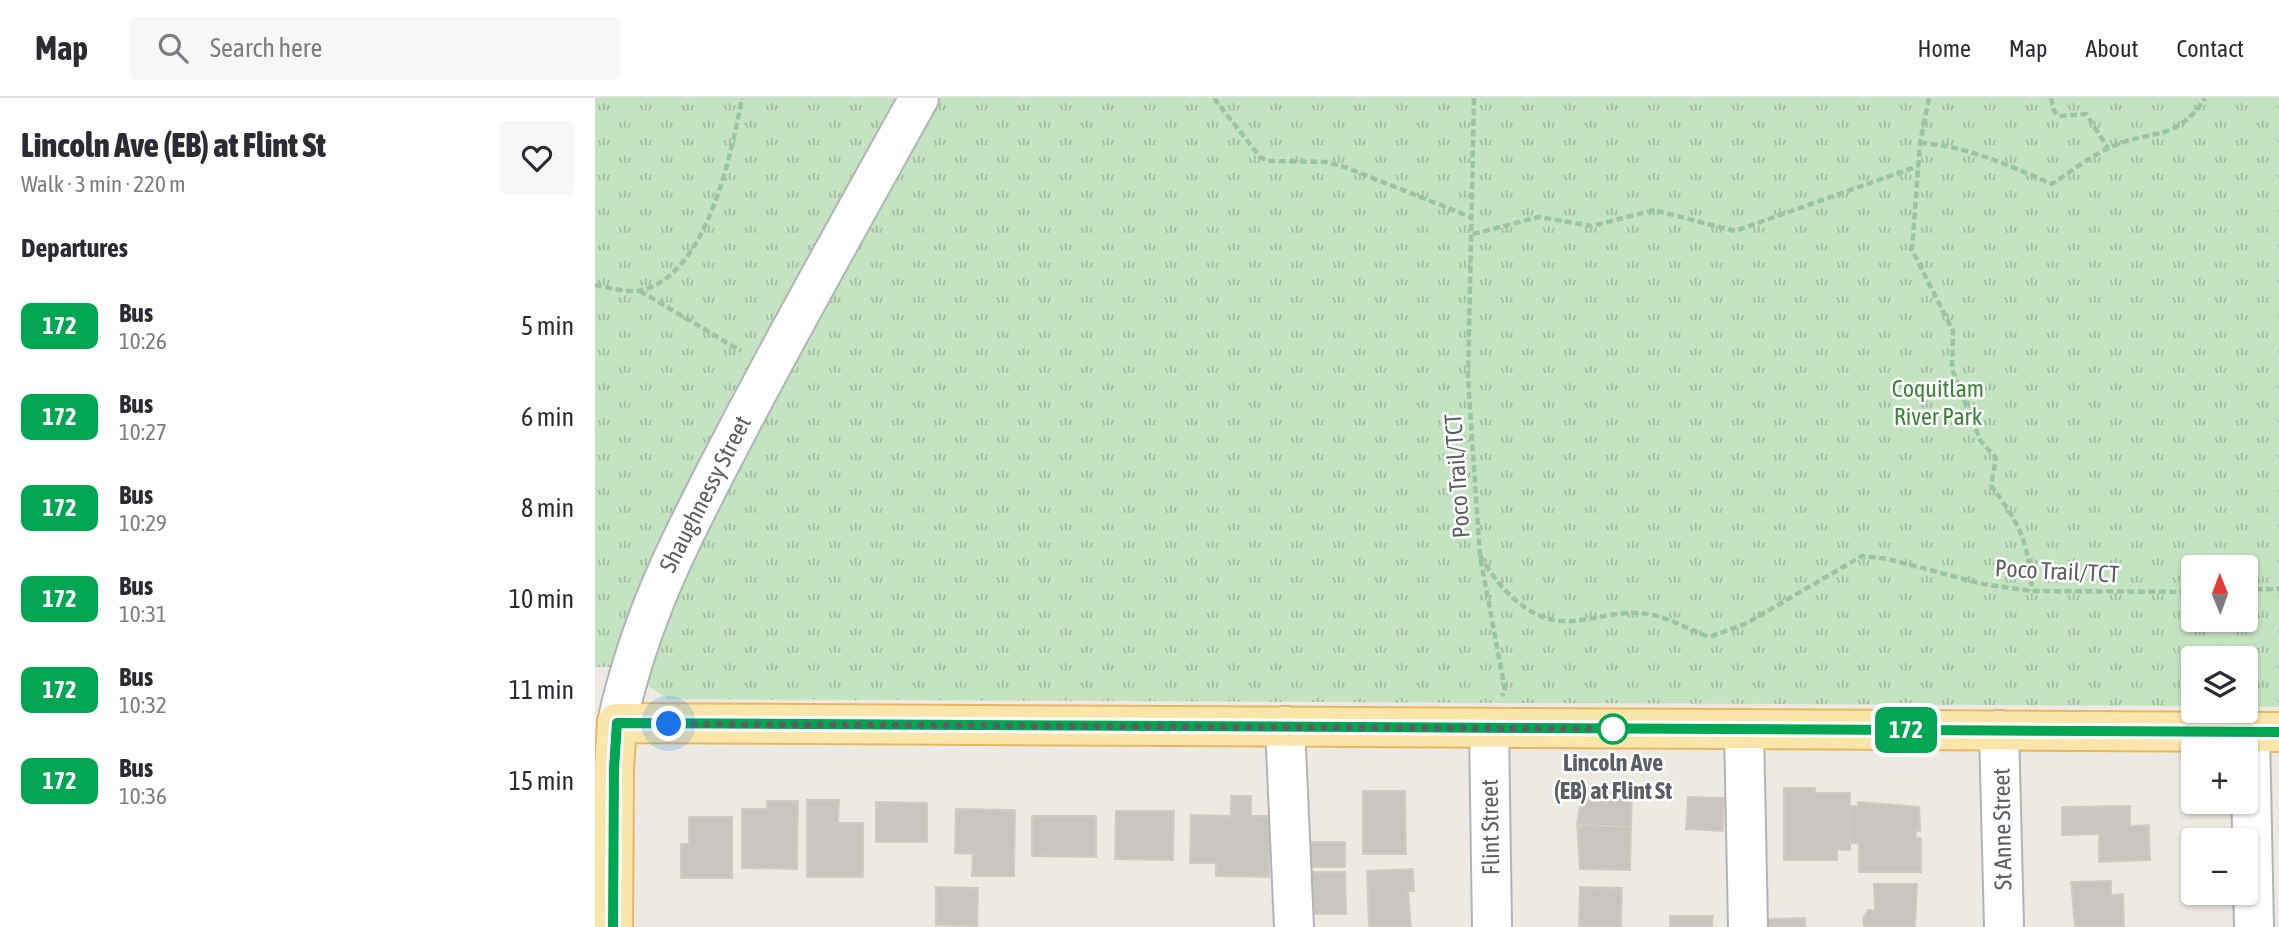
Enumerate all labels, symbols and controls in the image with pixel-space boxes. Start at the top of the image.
search box [130,17,620,80]
text: Map [35,29,88,67]
icon: search [154,29,192,67]
text: Search here [210,33,322,63]
text: Home [1917,35,1971,62]
text: Map [2009,35,2047,62]
text: About [2085,35,2138,62]
text: Contact [2176,35,2244,62]
button: heart [500,121,574,195]
text: Lincoln Ave (EB) at Flint St [21,126,326,164]
text: Walk · 3 min · 220 m [21,171,185,197]
text: Departures [21,233,128,263]
text: Bus [119,298,153,328]
text: 5 min [521,311,574,341]
text: 172 [43,312,76,339]
text: 10:26 [119,328,167,354]
park label: Coquitlam River Park [1892,375,1984,430]
text: Bus [119,389,153,419]
text: 6 min [521,402,574,432]
text: 172 [43,403,76,430]
street label: Shaughnessy Street [654,411,756,577]
street label: Poco Trail/TCT [1439,413,1475,539]
text: 10:27 [119,419,167,445]
text: Bus [119,480,153,510]
text: 8 min [521,493,574,523]
text: 172 [43,494,76,521]
text: 10:29 [119,510,167,536]
street label: Poco Trail/TCT [1994,554,2120,588]
north arrow [2181,555,2257,632]
map controls [2181,555,2258,905]
text: Bus [119,571,153,601]
text: 10 min [509,584,574,614]
text: 172 [43,585,76,612]
text: 10:31 [119,601,167,627]
button: layers [2181,646,2258,723]
text: Bus [119,662,153,692]
text: 11 min [509,675,574,705]
text: 172 [43,676,76,703]
text: 10:32 [119,692,167,718]
your location [651,706,686,741]
line badge: 172 [1866,707,1946,753]
marker: Lincoln Ave (EB) at Flint St [1598,714,1628,744]
text: 172 [1889,716,1923,743]
button: + [2181,737,2258,814]
place label: Lincoln Ave (EB) at Flint St [1554,749,1672,804]
text: Bus [119,753,153,783]
text: 15 min [509,766,574,796]
text: 172 [43,767,76,794]
street label: St Anne Street [1987,768,2017,890]
street label: Flint Street [1476,779,1504,875]
text: 10:36 [119,783,167,809]
button: − [2181,828,2258,905]

